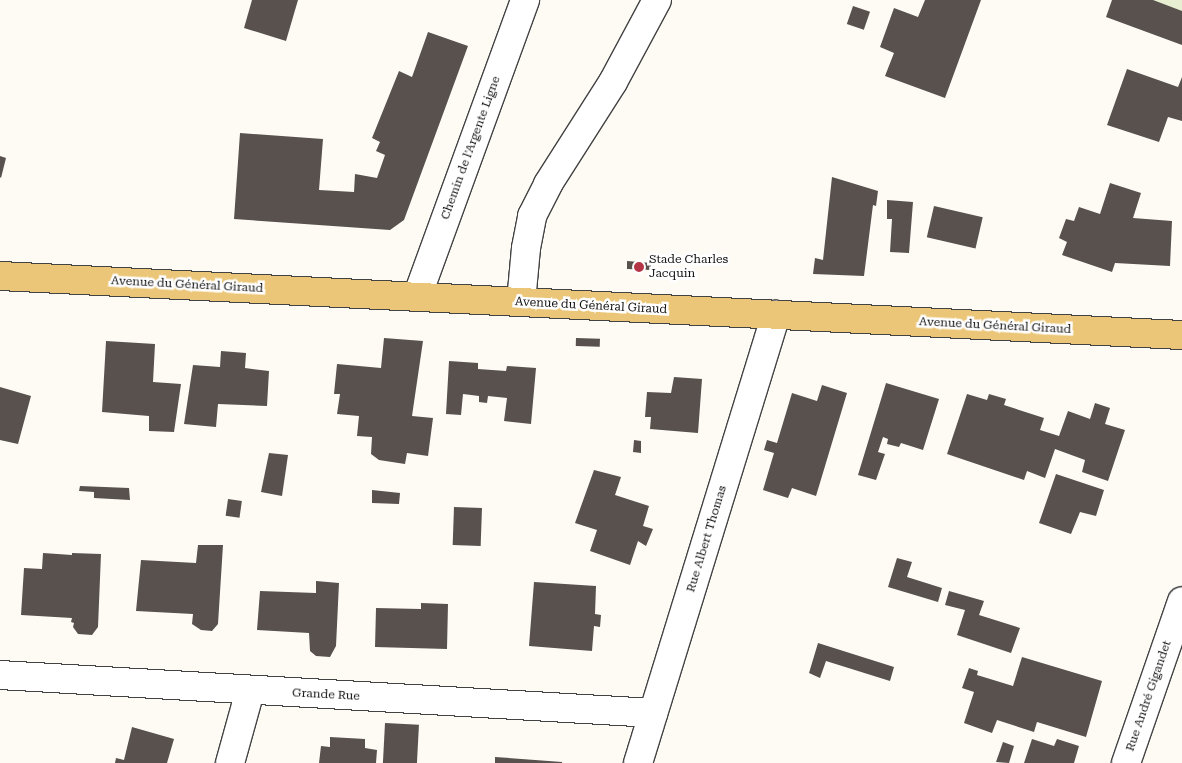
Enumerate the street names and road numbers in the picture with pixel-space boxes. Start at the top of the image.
street label: Chemin de l'Argente Ligne [438,74,504,222]
street label: Avenue du Général Giraud [111,274,263,296]
street label: Avenue du Général Giraud [515,295,667,317]
street label: Avenue du Général Giraud [919,315,1071,337]
street label: Rue Albert Thomas [684,484,730,594]
street label: Rue André Gigandet [1123,639,1175,753]
street label: Grande Rue [292,686,360,704]

